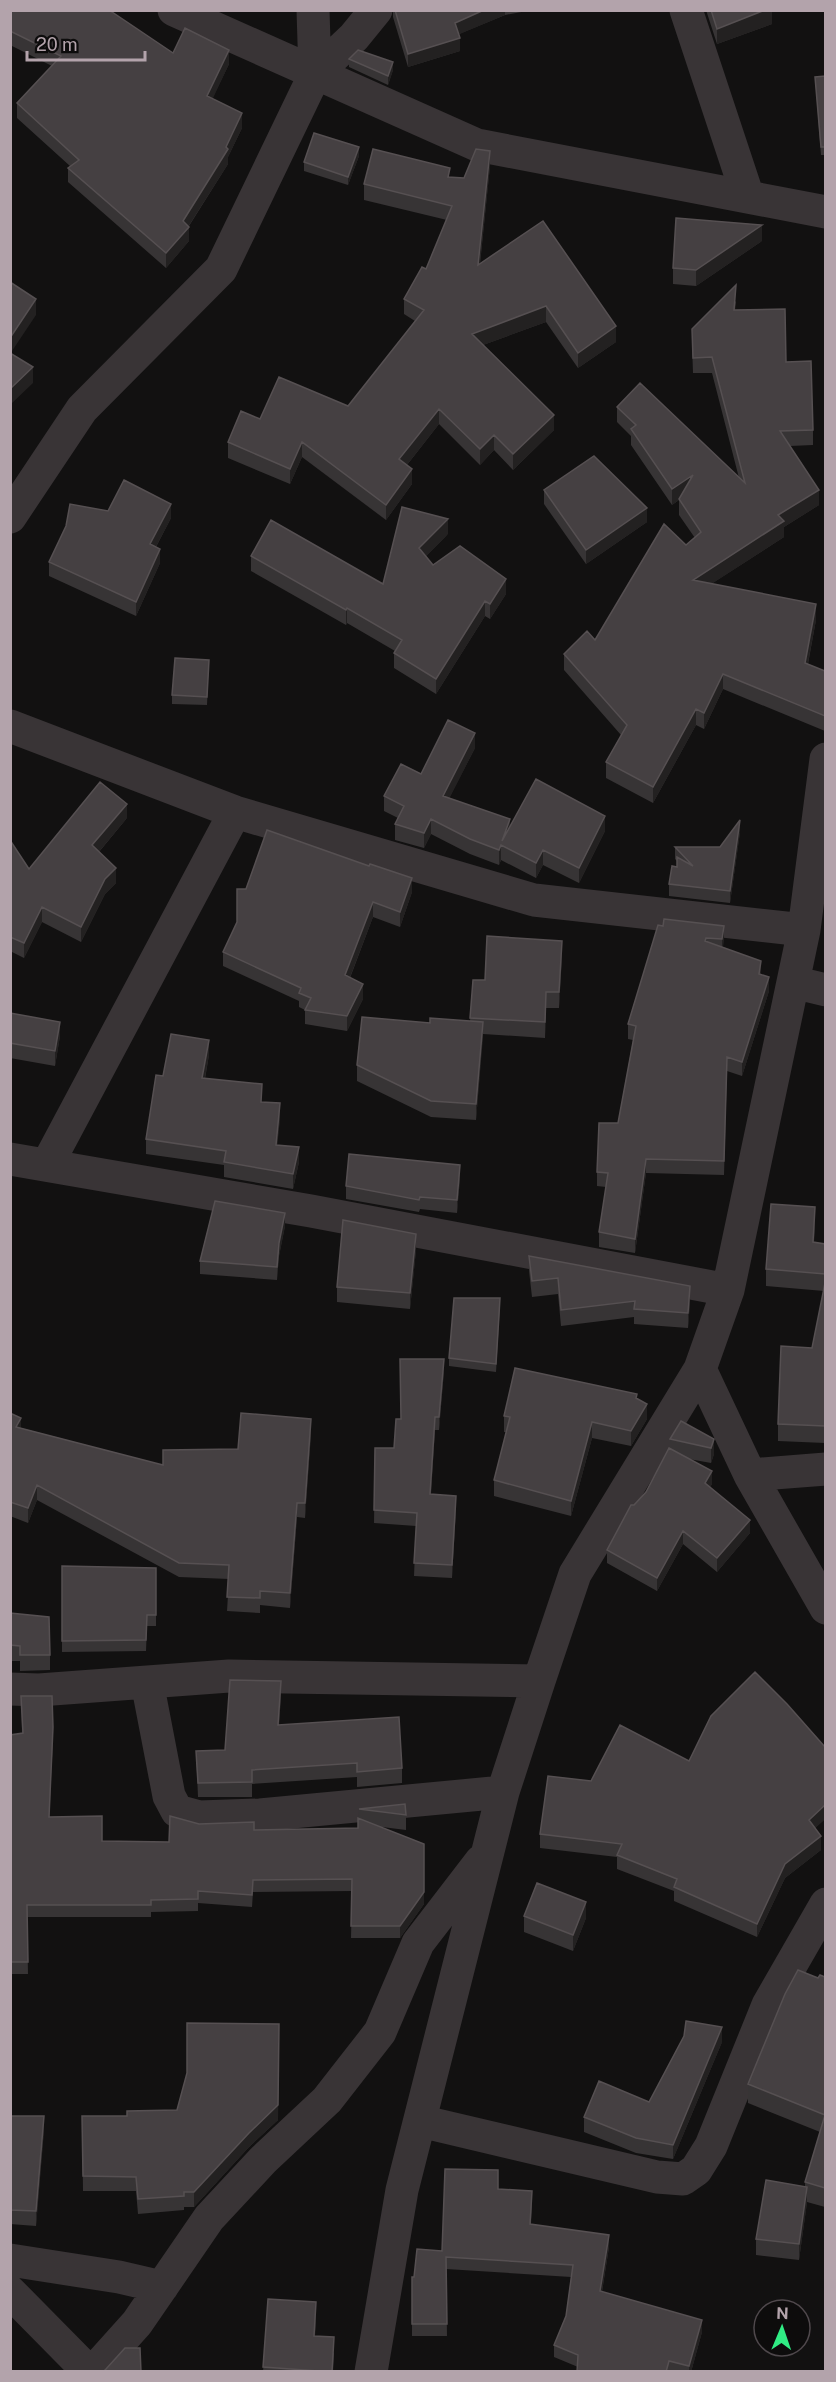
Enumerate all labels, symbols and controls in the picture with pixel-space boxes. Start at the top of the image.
scale bar [27,24,146,62]
text: 20 m [36,34,78,55]
north arrow [752,2298,812,2358]
text: N [776,2304,789,2323]

